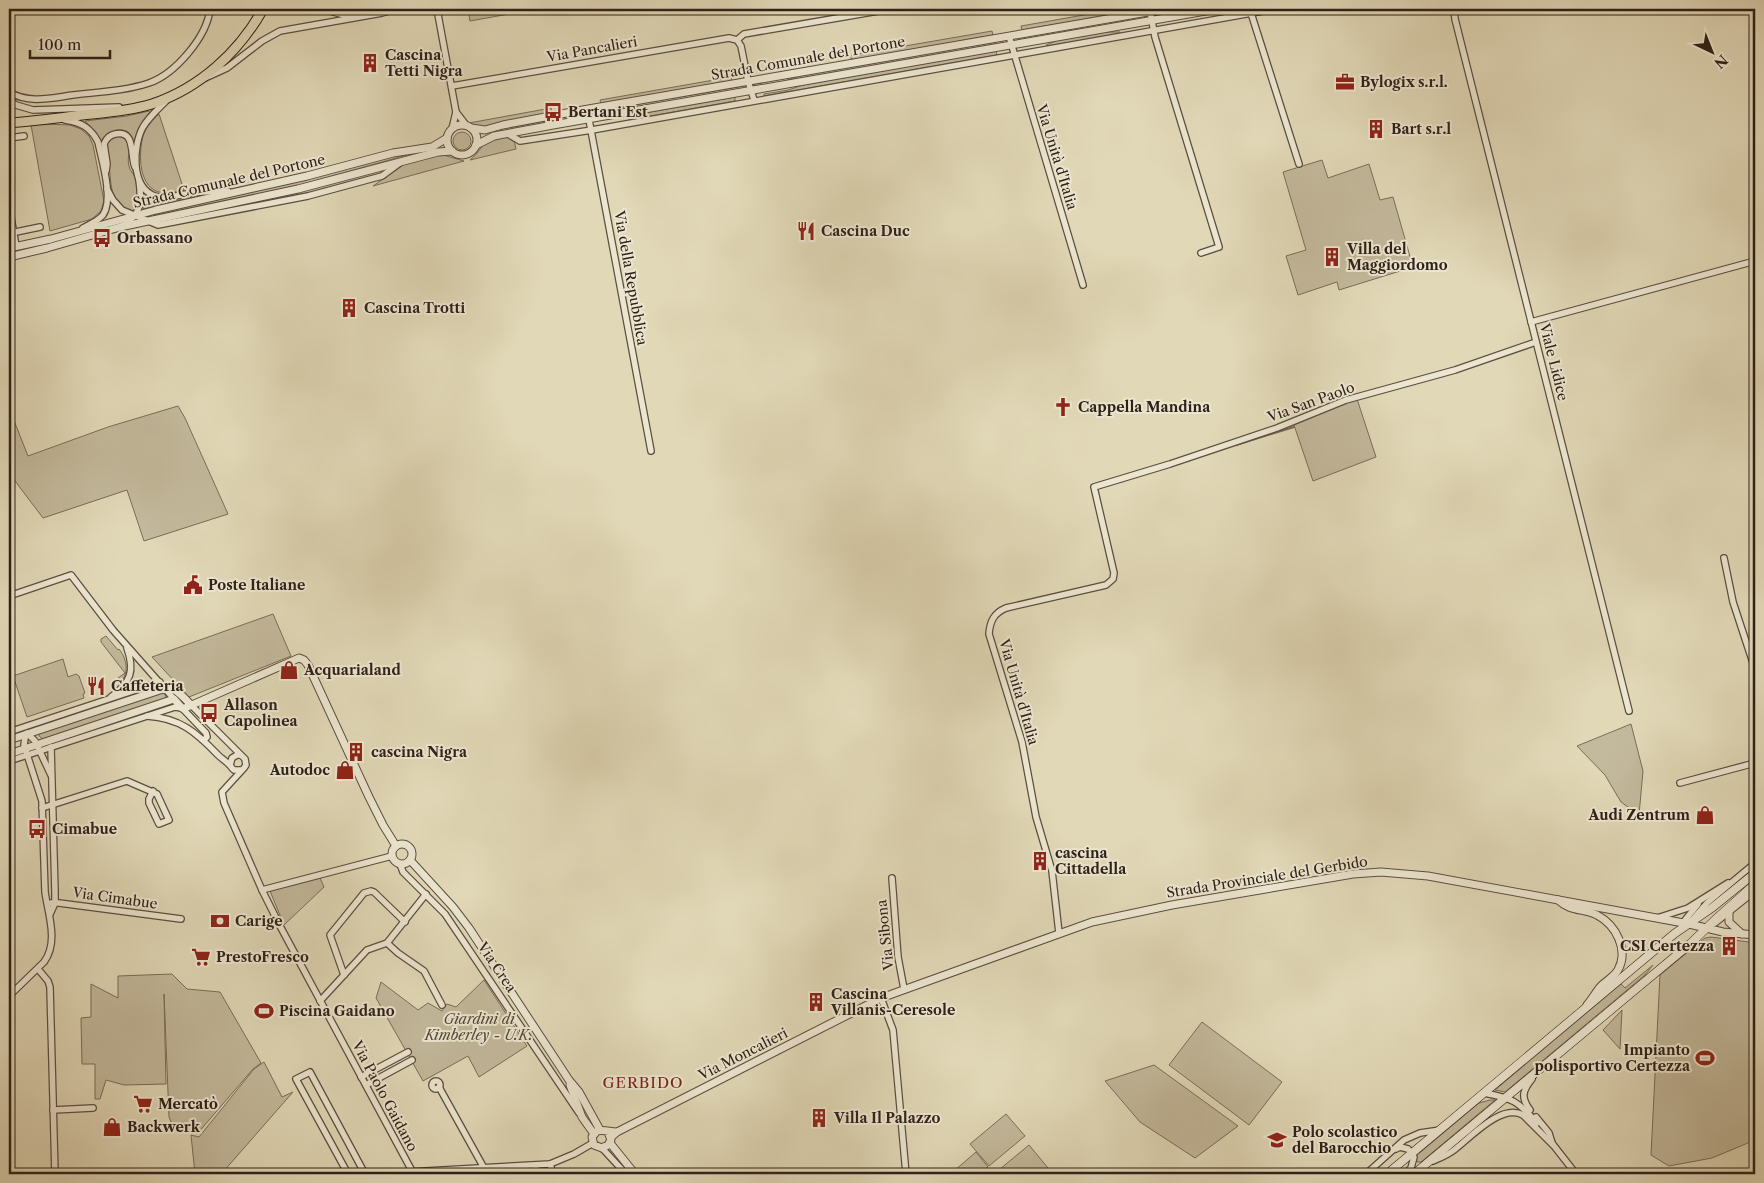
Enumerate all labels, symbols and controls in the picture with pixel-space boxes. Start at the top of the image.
scale bar [30,28,110,60]
north arrow [1686,28,1736,78]
street label: Via Pancalieri [544,32,639,66]
street label: Strada Comunale del Portone [710,32,907,84]
text: 100 m [38,35,81,54]
place label: Cascina Tetti Nigra [385,46,464,80]
text: N [1710,51,1731,72]
building icon: Cascina Tetti Nigra [359,52,381,74]
office icon: Bylogix s.r.l. [1334,71,1356,93]
place label: Bylogix s.r.l. [1360,73,1448,91]
bus stop icon: Bertani Est [542,101,564,123]
street label: Via Unità d'Italia [1032,101,1082,213]
place label: Bertani Est [568,103,648,121]
building icon: Bart s.r.l [1365,118,1387,140]
place label: Bart s.r.l [1391,120,1451,138]
street label: Strada Comunale del Portone [131,150,327,212]
street label: Via della Repubblica [610,208,652,347]
restaurant icon: Cascina Duc [795,220,817,242]
place label: Cascina Duc [821,222,910,240]
bus stop icon: Orbassano [91,227,113,249]
place label: Orbassano [117,229,193,247]
place label: Villa del Maggiordomo [1346,240,1448,274]
building icon: Villa del Maggiordomo [1321,246,1343,268]
building icon: Cascina Trotti [338,297,360,319]
place label: Cascina Trotti [364,299,465,317]
street label: Viale Lidice [1535,321,1572,403]
street label: Via San Paolo [1264,378,1357,426]
church icon: Cappella Mandina [1052,396,1074,418]
place label: Cappella Mandina [1078,398,1211,416]
public building icon: Poste Italiane [182,574,204,596]
place label: Poste Italiane [208,576,305,594]
street label: Via Unità d'Italia [995,636,1043,748]
shop icon: Acquarialand [278,659,300,681]
place label: Acquarialand [303,661,401,679]
restaurant icon: Caffeteria [85,675,107,697]
place label: Caffeteria [111,677,184,695]
place label: Allason Capolinea [223,696,299,730]
bus stop icon: Allason Capolinea [198,702,220,724]
building icon: cascina Nigra [345,741,367,763]
place label: cascina Nigra [371,743,468,761]
shop icon: Autodoc [334,759,356,781]
place label: Autodoc [269,761,330,779]
shop icon: Audi Zentrum [1694,804,1716,826]
place label: Audi Zentrum [1588,806,1690,824]
bus stop icon: Cimabue [26,818,48,840]
place label: Cimabue [52,820,117,838]
place label: cascina Cittadella [1055,844,1127,878]
building icon: cascina Cittadella [1029,850,1051,872]
street label: Strada Provinciale del Gerbido [1165,852,1369,902]
street label: Via Cimabue [70,883,159,913]
street label: Via Sibona [872,898,898,972]
bank icon: Carige [209,910,231,932]
place label: Carige [235,912,283,930]
building icon: CSI Certezza [1718,935,1740,957]
street label: Via Crea [473,937,521,996]
place label: CSI Certezza [1620,937,1715,955]
supermarket icon: PrestoFresco [190,946,212,968]
place label: PrestoFresco [216,948,309,966]
place label: Cascina Villanis-Ceresole [830,985,955,1019]
building icon: Cascina Villanis-Ceresole [805,991,827,1013]
sports icon: Piscina Gaidano [253,1000,275,1022]
place label: Piscina Gaidano [279,1002,395,1020]
park label: Giardini di Kimberley - U.K. [424,1010,533,1044]
street label: Via Moncalieri [695,1024,791,1085]
street label: Via Paolo Gaidano [348,1037,422,1155]
place label: Impianto polisportivo Certezza [1535,1041,1691,1075]
sports icon: Impianto polisportivo Certezza [1694,1047,1716,1069]
district label: GERBIDO [602,1073,684,1092]
supermarket icon: Mercatò [132,1093,154,1115]
place label: Mercatò [158,1095,218,1113]
building icon: Villa Il Palazzo [808,1107,830,1129]
place label: Villa Il Palazzo [833,1109,941,1127]
shop icon: Backwerk [101,1116,123,1138]
place label: Backwerk [127,1118,201,1136]
place label: Polo scolastico del Barocchio [1292,1123,1397,1157]
school or university icon: Polo scolastico del Barocchio [1266,1129,1288,1151]

